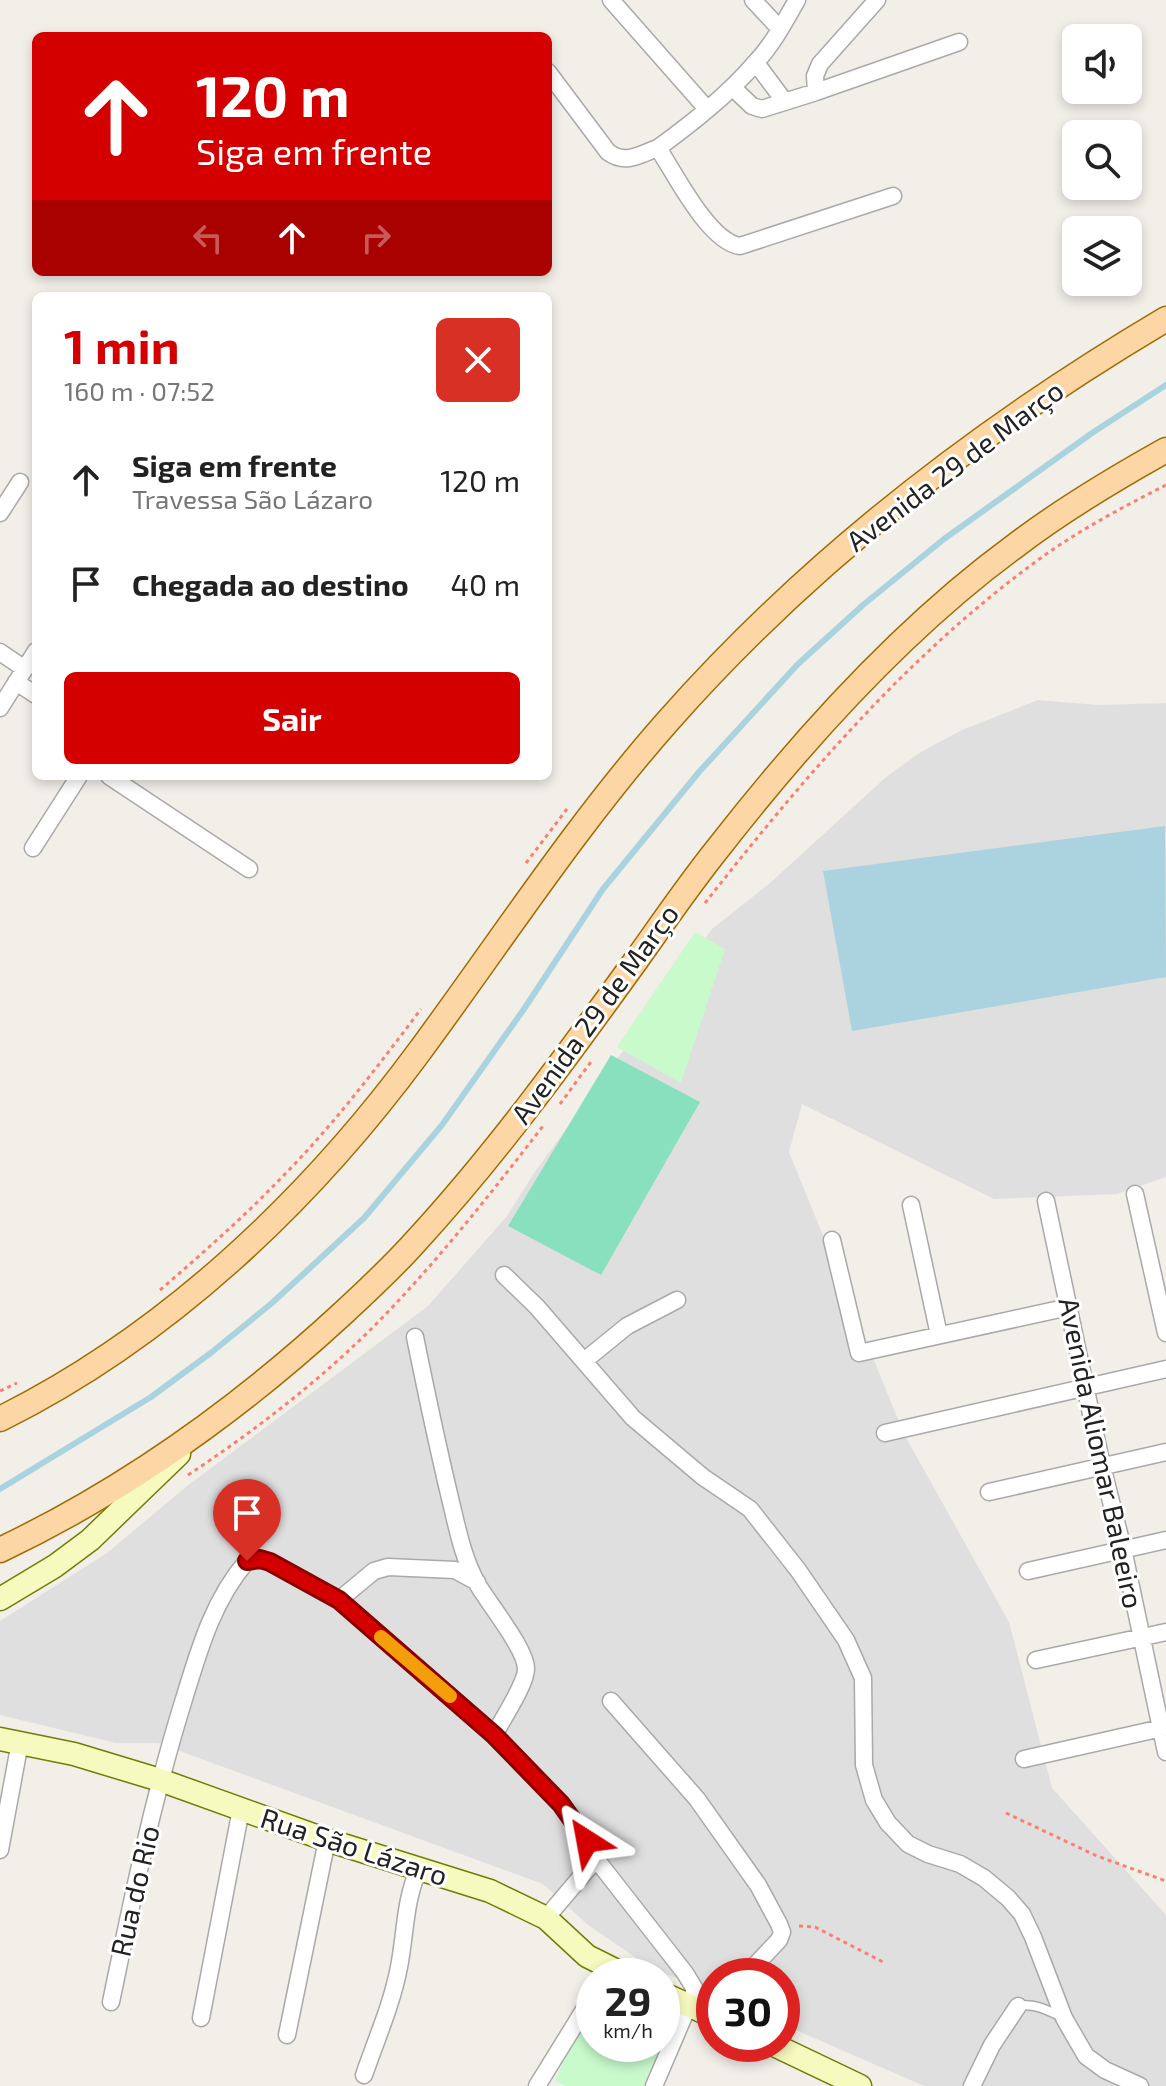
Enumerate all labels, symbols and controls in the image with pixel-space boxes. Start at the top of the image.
map controls [1062,24,1142,296]
button: sound [1062,24,1142,104]
text: 120 m [196,61,350,128]
icon: ahead [64,64,168,168]
button: search [1062,120,1142,200]
text: Siga em frente [196,129,432,172]
icon: left [186,216,230,260]
icon: ahead [270,216,314,260]
icon: right [354,216,398,260]
button: layers [1062,216,1142,296]
text: 1 min [64,316,180,374]
button: close [436,318,520,402]
street label: Avenida 29 de Março [839,373,1070,559]
text: 160 m · 07:52 [64,375,215,406]
text: Siga em frente [132,447,337,483]
icon: ahead [64,458,108,502]
text: 120 m [440,462,520,498]
text: Travessa São Lázaro [132,483,373,514]
icon: arrive [64,562,108,606]
text: Chegada ao destino [132,566,409,602]
text: 40 m [450,566,520,602]
button: Sair [64,672,520,764]
street label: Avenida 29 de Março [503,897,686,1130]
street label: Avenida Aliomar Baleeiro [1052,1294,1152,1611]
pin [213,1479,281,1561]
icon: arrive [225,1491,269,1535]
position arrow [545,1799,629,1883]
street label: Rua São Lázaro [257,1800,452,1892]
street label: Rua do Rio [102,1822,166,1960]
speed limit sign: 30 [696,1958,800,2062]
text: 29 [605,1976,651,2024]
text: km/h [603,2018,653,2042]

